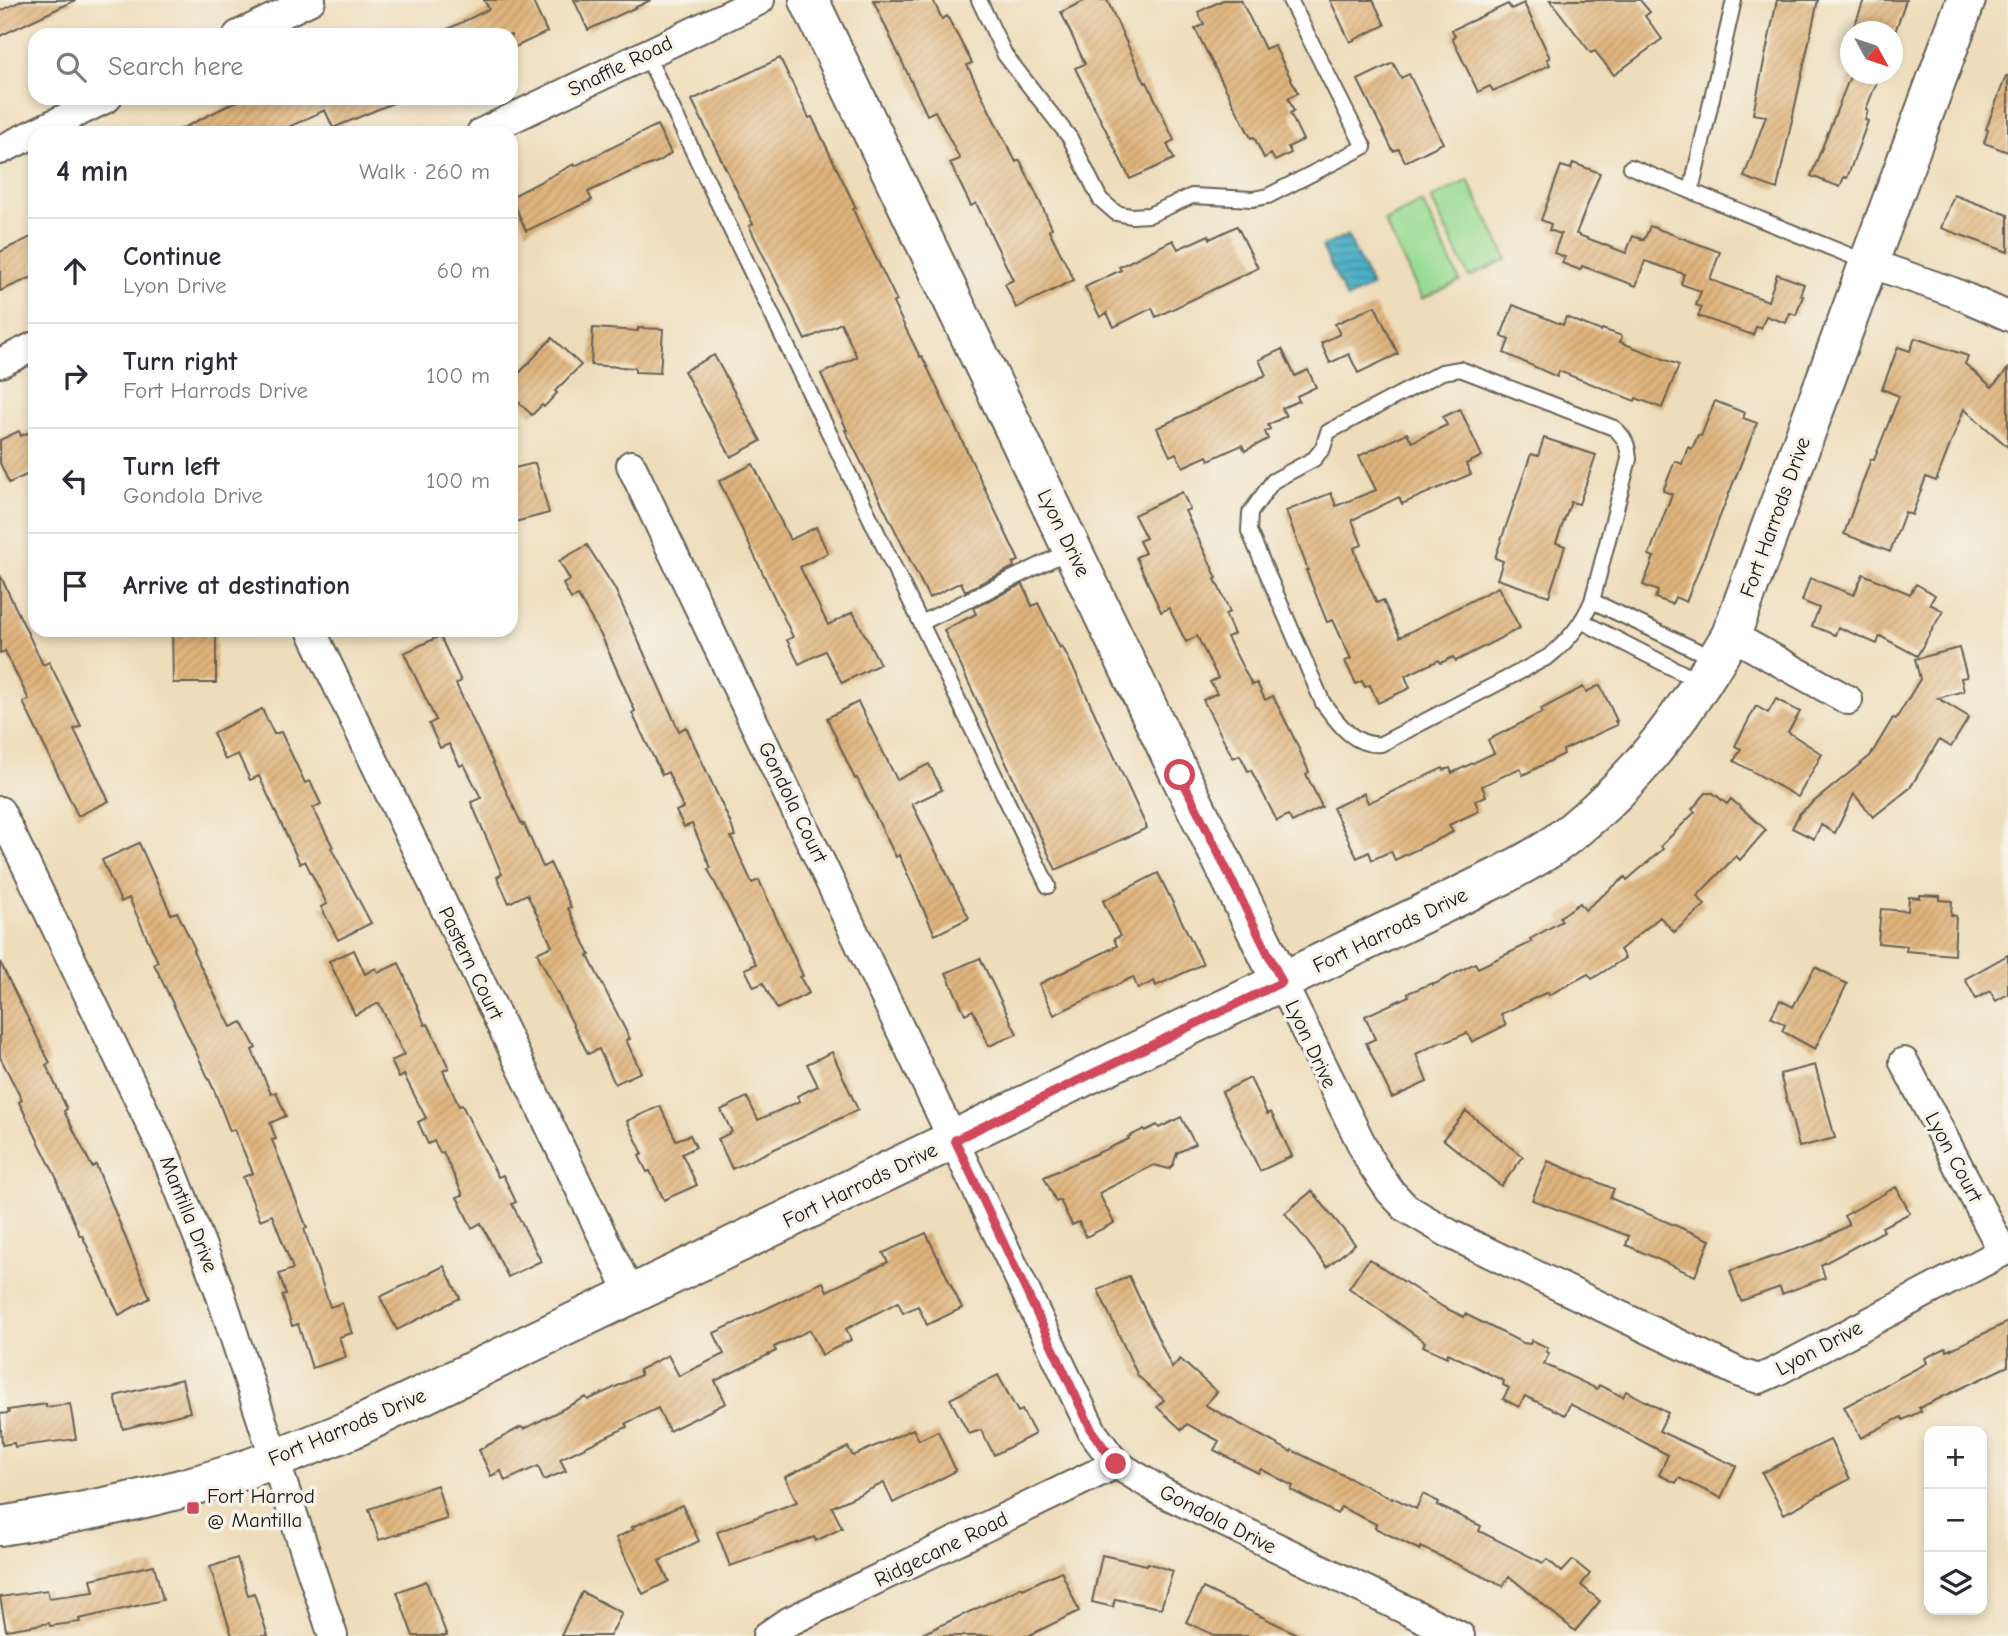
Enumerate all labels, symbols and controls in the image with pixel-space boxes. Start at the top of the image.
north arrow [1840,21,1903,84]
search box [28,28,518,105]
street label: Snaffle Road [564,30,676,102]
icon: search [52,48,90,86]
text: Search here [108,52,243,82]
text: 4 min [56,154,128,189]
text: Walk · 260 m [359,158,490,185]
text: Continue [123,242,221,272]
icon: ahead [56,252,94,290]
text: 60 m [437,257,490,284]
text: Lyon Drive [123,272,227,299]
text: Turn right [123,347,237,377]
icon: right [56,357,94,395]
text: 100 m [426,362,490,389]
text: Fort Harrods Drive [123,377,308,404]
street label: Fort Harrods Drive [1735,434,1815,600]
text: Turn left [123,452,220,482]
icon: left [56,462,94,500]
text: 100 m [426,467,490,494]
text: Gondola Drive [123,482,263,509]
street label: Lyon Drive [1033,485,1095,581]
icon: arrive [56,567,94,605]
text: Arrive at destination [123,571,350,601]
street label: Gondola Court [753,738,833,867]
route start [1164,759,1195,790]
street label: Fort Harrods Drive [1309,882,1471,978]
street label: Pastern Court [433,903,509,1024]
street label: Lyon Drive [1280,996,1342,1092]
street label: Lyon Court [1920,1108,1988,1207]
street label: Fort Harrods Drive [779,1137,941,1233]
street label: Mantilla Drive [155,1152,223,1276]
street label: Lyon Drive [1772,1315,1866,1381]
street label: Fort Harrods Drive [265,1383,429,1471]
map controls [1924,1426,1987,1615]
button: + [1924,1426,1987,1489]
route end [1100,1448,1131,1479]
street label: Gondola Drive [1156,1479,1280,1559]
place label: Fort Harrod @ Mantilla [207,1484,315,1532]
button: − [1924,1489,1987,1552]
marker: Fort Harrod @ Mantilla [185,1500,201,1516]
street label: Ridgecane Road [870,1506,1012,1592]
button: layers [1924,1552,1987,1615]

